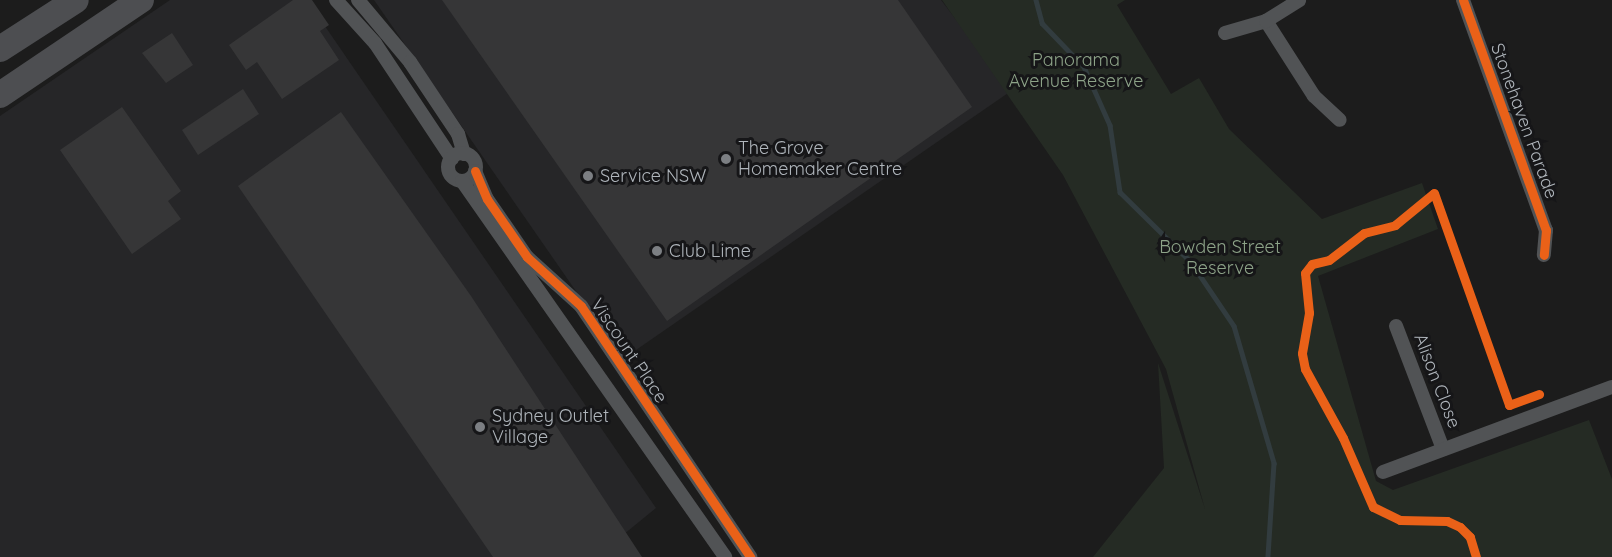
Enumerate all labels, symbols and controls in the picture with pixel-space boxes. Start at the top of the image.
street label: Stonehaven Parade [1486,40,1562,202]
park label: Panorama Avenue Reserve [1009,50,1143,92]
place label: The Grove Homemaker Centre [738,138,902,180]
marker: The Grove Homemaker Centre [719,152,733,166]
place label: Service NSW [600,165,707,187]
marker: Service NSW [581,169,595,183]
park label: Bowden Street Reserve [1159,237,1281,280]
place label: Club Lime [669,240,751,262]
marker: Club Lime [650,244,664,258]
street label: Viscount Place [586,295,672,407]
street label: Alison Close [1409,331,1465,431]
place label: Sydney Outlet Village [492,406,609,448]
marker: Sydney Outlet Village [473,420,487,434]

